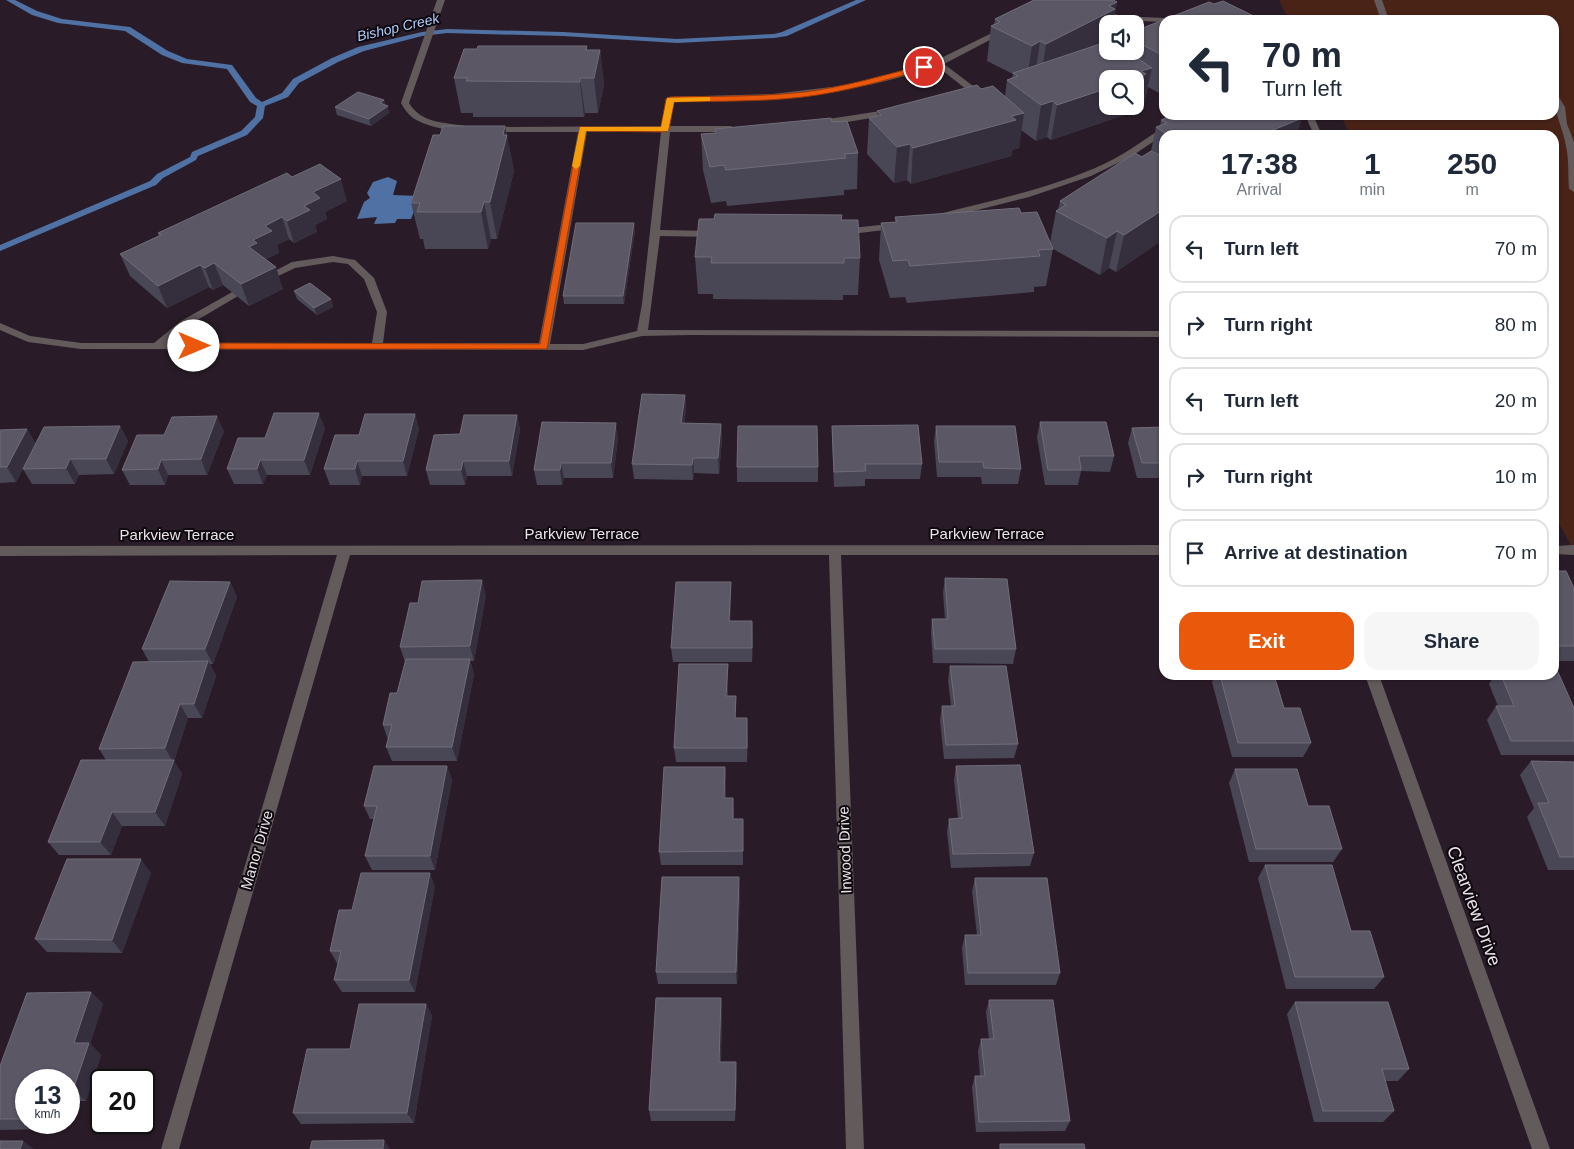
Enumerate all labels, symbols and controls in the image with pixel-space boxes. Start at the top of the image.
water label: Bishop Creek [355,10,442,44]
map controls [1099,15,1144,115]
button: sound [1099,15,1144,60]
icon: left [1179,35,1244,100]
text: 70 m [1262,35,1342,74]
pin [903,46,945,88]
icon: arrive [910,53,938,81]
button: search [1099,70,1144,115]
text: Turn left [1262,76,1342,101]
text: 17:38 [1221,147,1298,180]
text: 1 [1364,147,1381,180]
text: 250 [1447,147,1497,180]
text: Arrival [1237,181,1282,198]
text: min [1359,181,1385,198]
text: m [1465,181,1479,198]
icon: left [1181,235,1209,263]
text: Turn left [1224,238,1299,259]
text: 70 m [1495,238,1537,259]
icon: right [1181,311,1209,339]
text: Turn right [1224,314,1312,335]
text: 80 m [1495,314,1537,335]
position arrow [167,319,219,371]
icon: left [1181,387,1209,415]
text: Turn left [1224,390,1299,411]
text: 20 m [1495,390,1537,411]
icon: right [1181,463,1209,491]
text: Turn right [1224,466,1312,487]
text: 10 m [1495,466,1537,487]
street label: Parkview Terrace [525,525,639,542]
street label: Parkview Terrace [930,525,1044,542]
street label: Parkview Terrace [120,526,234,543]
icon: arrive [1181,539,1209,567]
text: Arrive at destination [1224,542,1408,563]
text: 70 m [1495,542,1537,563]
button: Exit [1179,612,1354,670]
button: Share [1364,612,1539,670]
street label: Inwood Drive [834,806,855,894]
street label: Manor Drive [237,808,276,891]
street label: Clearview Drive [1443,843,1505,969]
speed limit sign: 20 [90,1069,155,1134]
text: 13 [34,1081,61,1109]
text: km/h [34,1107,61,1121]

